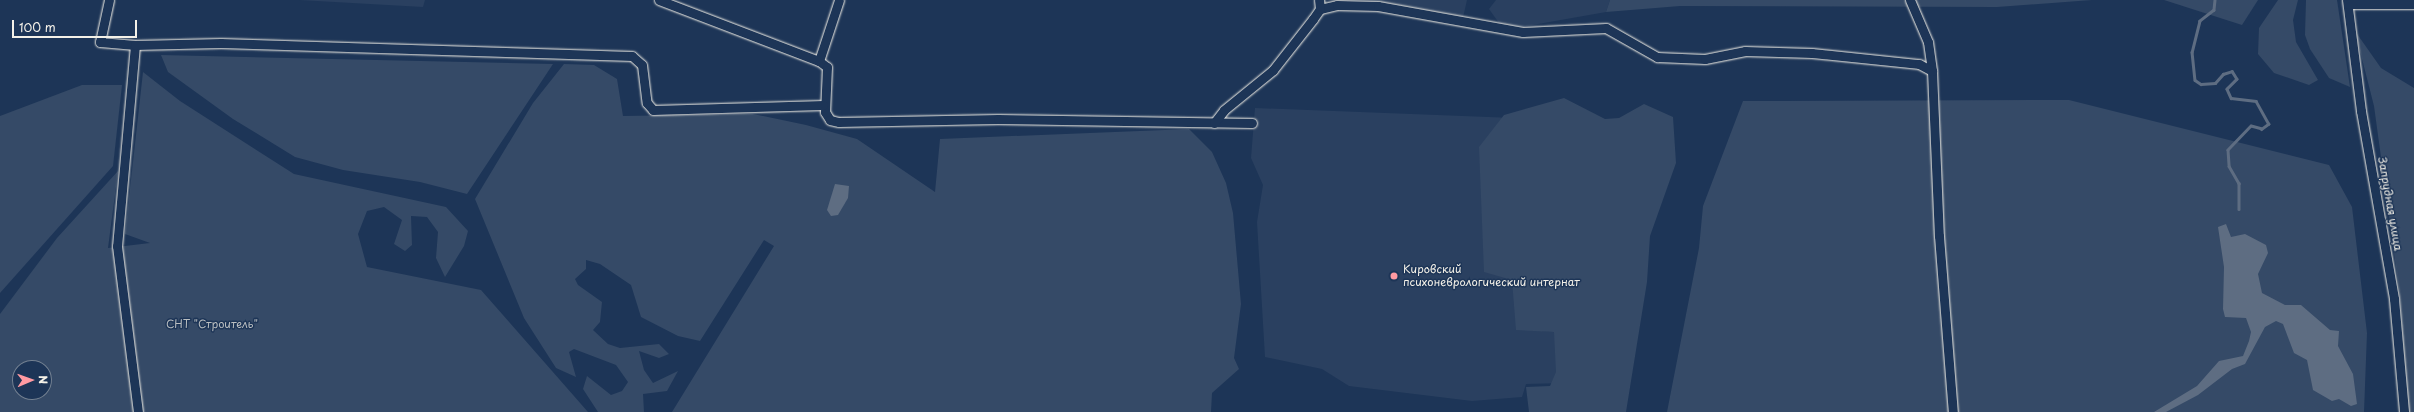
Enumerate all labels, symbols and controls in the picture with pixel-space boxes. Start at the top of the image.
scale bar [14,12,139,38]
text: 100 m [19,18,56,36]
street label: Запрудная улица [2375,156,2405,252]
place label: Кировский психоневрологический интернат [1403,263,1580,289]
marker: Кировский психоневрологический интернат [1388,270,1400,282]
park label: СНТ "Строитель" [166,317,258,331]
north arrow [12,360,52,400]
text: N [35,375,52,384]

